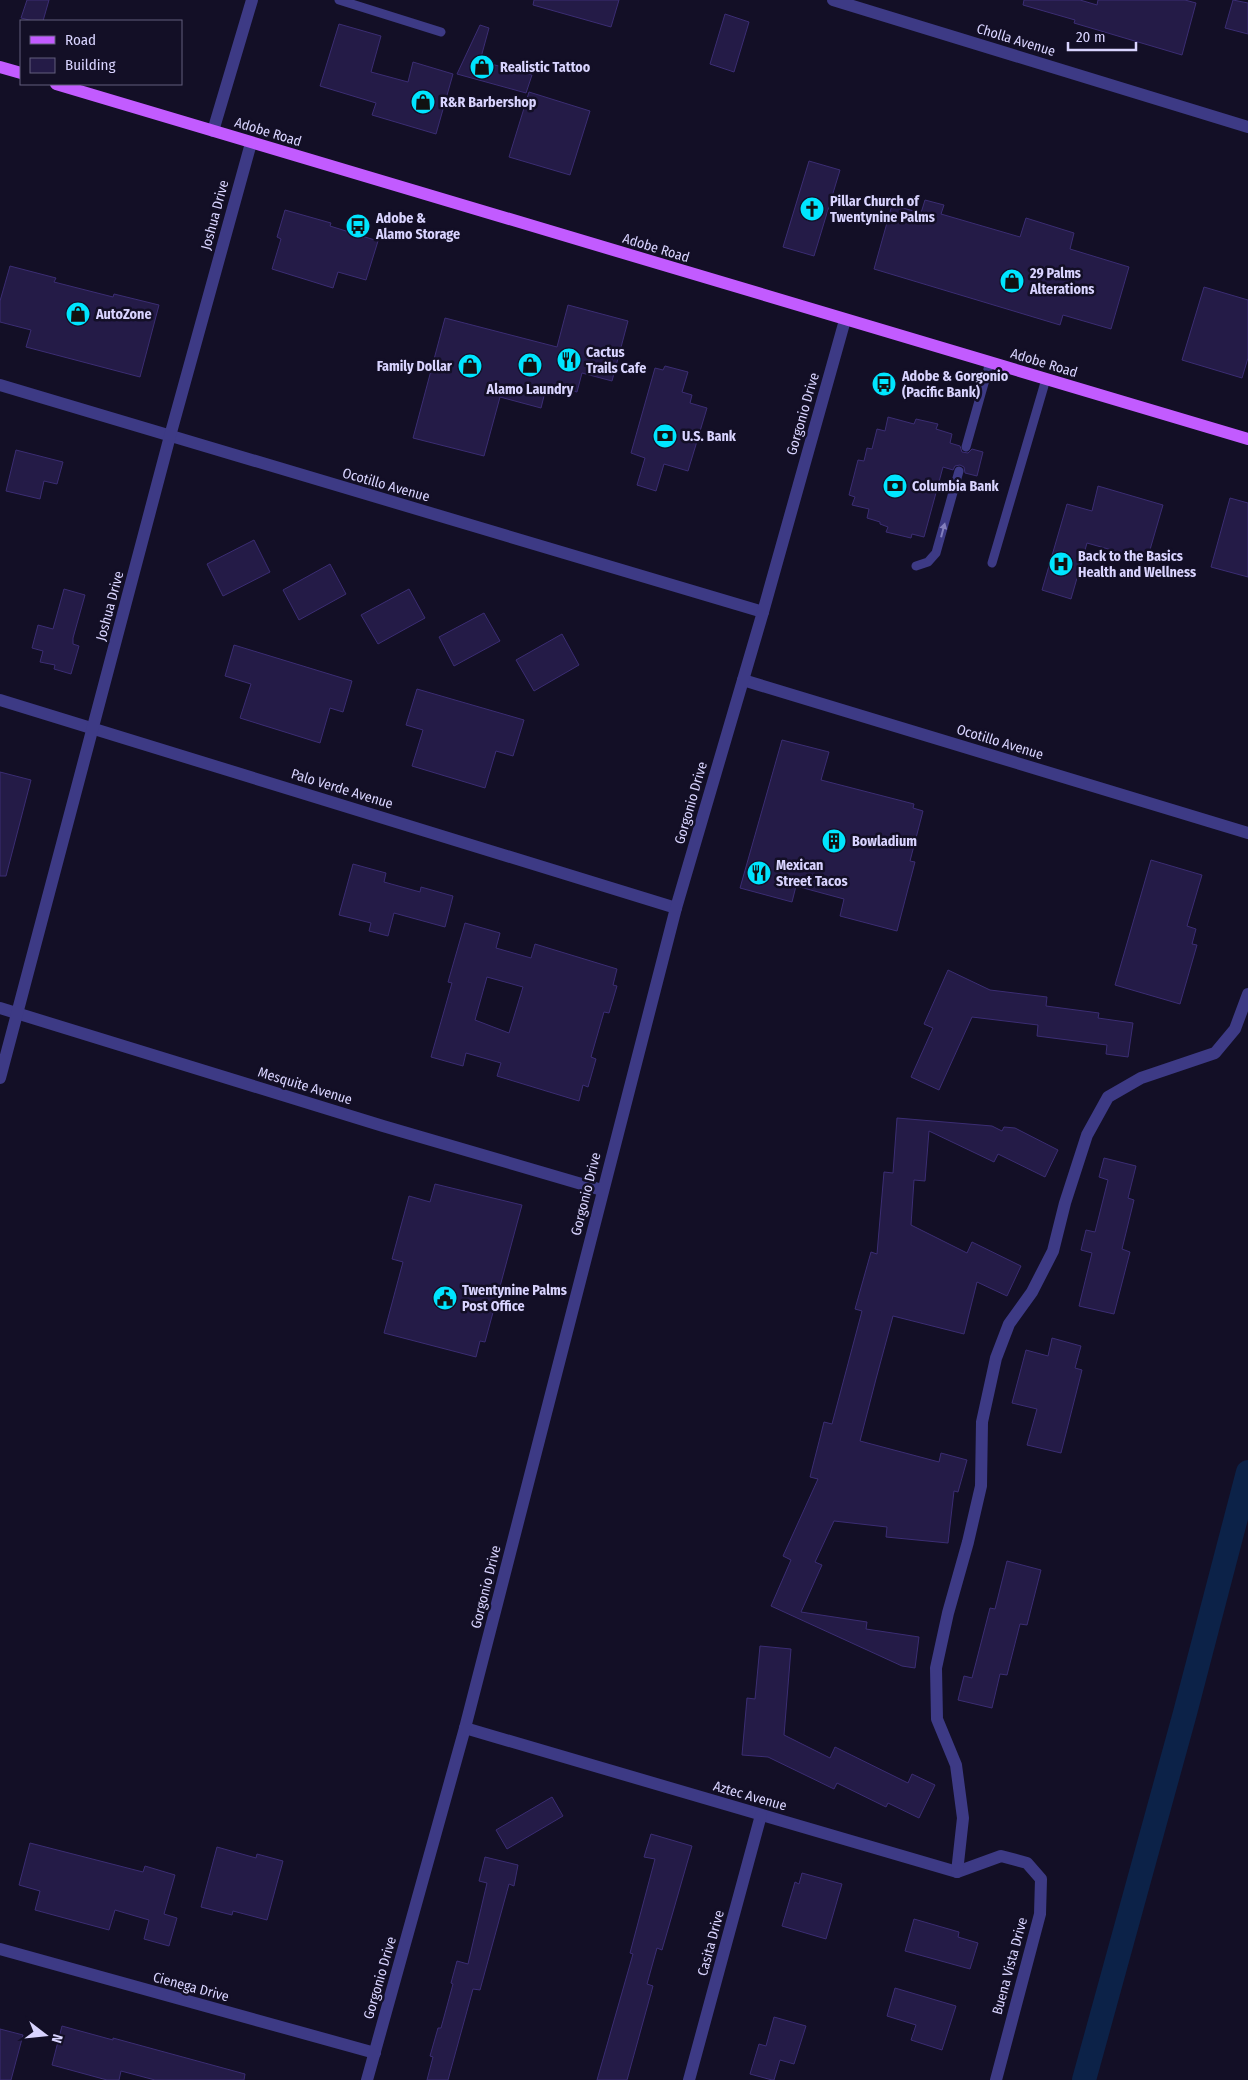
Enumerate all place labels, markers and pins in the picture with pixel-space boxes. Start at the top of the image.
shop icon: Realistic Tattoo [469,54,495,80]
place label: Realistic Tattoo [500,59,591,76]
shop icon: R&R Barbershop [410,89,436,115]
place label: R&R Barbershop [440,94,537,111]
place label: Pillar Church of Twentynine Palms [830,193,935,226]
church icon: Pillar Church of Twentynine Palms [799,196,825,222]
place label: Adobe & Alamo Storage [375,210,460,243]
bus stop icon: Adobe & Alamo Storage [345,213,371,239]
place label: 29 Palms Alterations [1029,265,1094,298]
shop icon: 29 Palms Alterations [999,268,1025,294]
shop icon: AutoZone [65,301,91,327]
place label: AutoZone [95,306,152,323]
place label: Cactus Trails Cafe [586,344,646,377]
restaurant icon: Cactus Trails Cafe [556,347,582,373]
shop icon: Alamo Laundry [517,352,543,378]
shop icon: Family Dollar [457,353,483,379]
place label: Family Dollar [377,358,453,375]
place label: Adobe & Gorgonio (Pacific Bank) [901,368,1009,401]
bus stop icon: Adobe & Gorgonio (Pacific Bank) [871,371,897,397]
place label: Alamo Laundry [486,381,574,398]
bank icon: U.S. Bank [652,423,678,449]
place label: U.S. Bank [682,428,737,445]
bank icon: Columbia Bank [882,473,908,499]
place label: Columbia Bank [912,478,1000,495]
place label: Back to the Basics Health and Wellness [1078,548,1196,581]
hospital icon: Back to the Basics Health and Wellness [1048,551,1074,577]
building icon: Bowladium [821,828,847,854]
place label: Bowladium [852,833,917,850]
place label: Mexican Street Tacos [776,857,848,890]
restaurant icon: Mexican Street Tacos [746,860,772,886]
place label: Twentynine Palms Post Office [462,1282,567,1315]
public building icon: Twentynine Palms Post Office [432,1285,458,1311]

